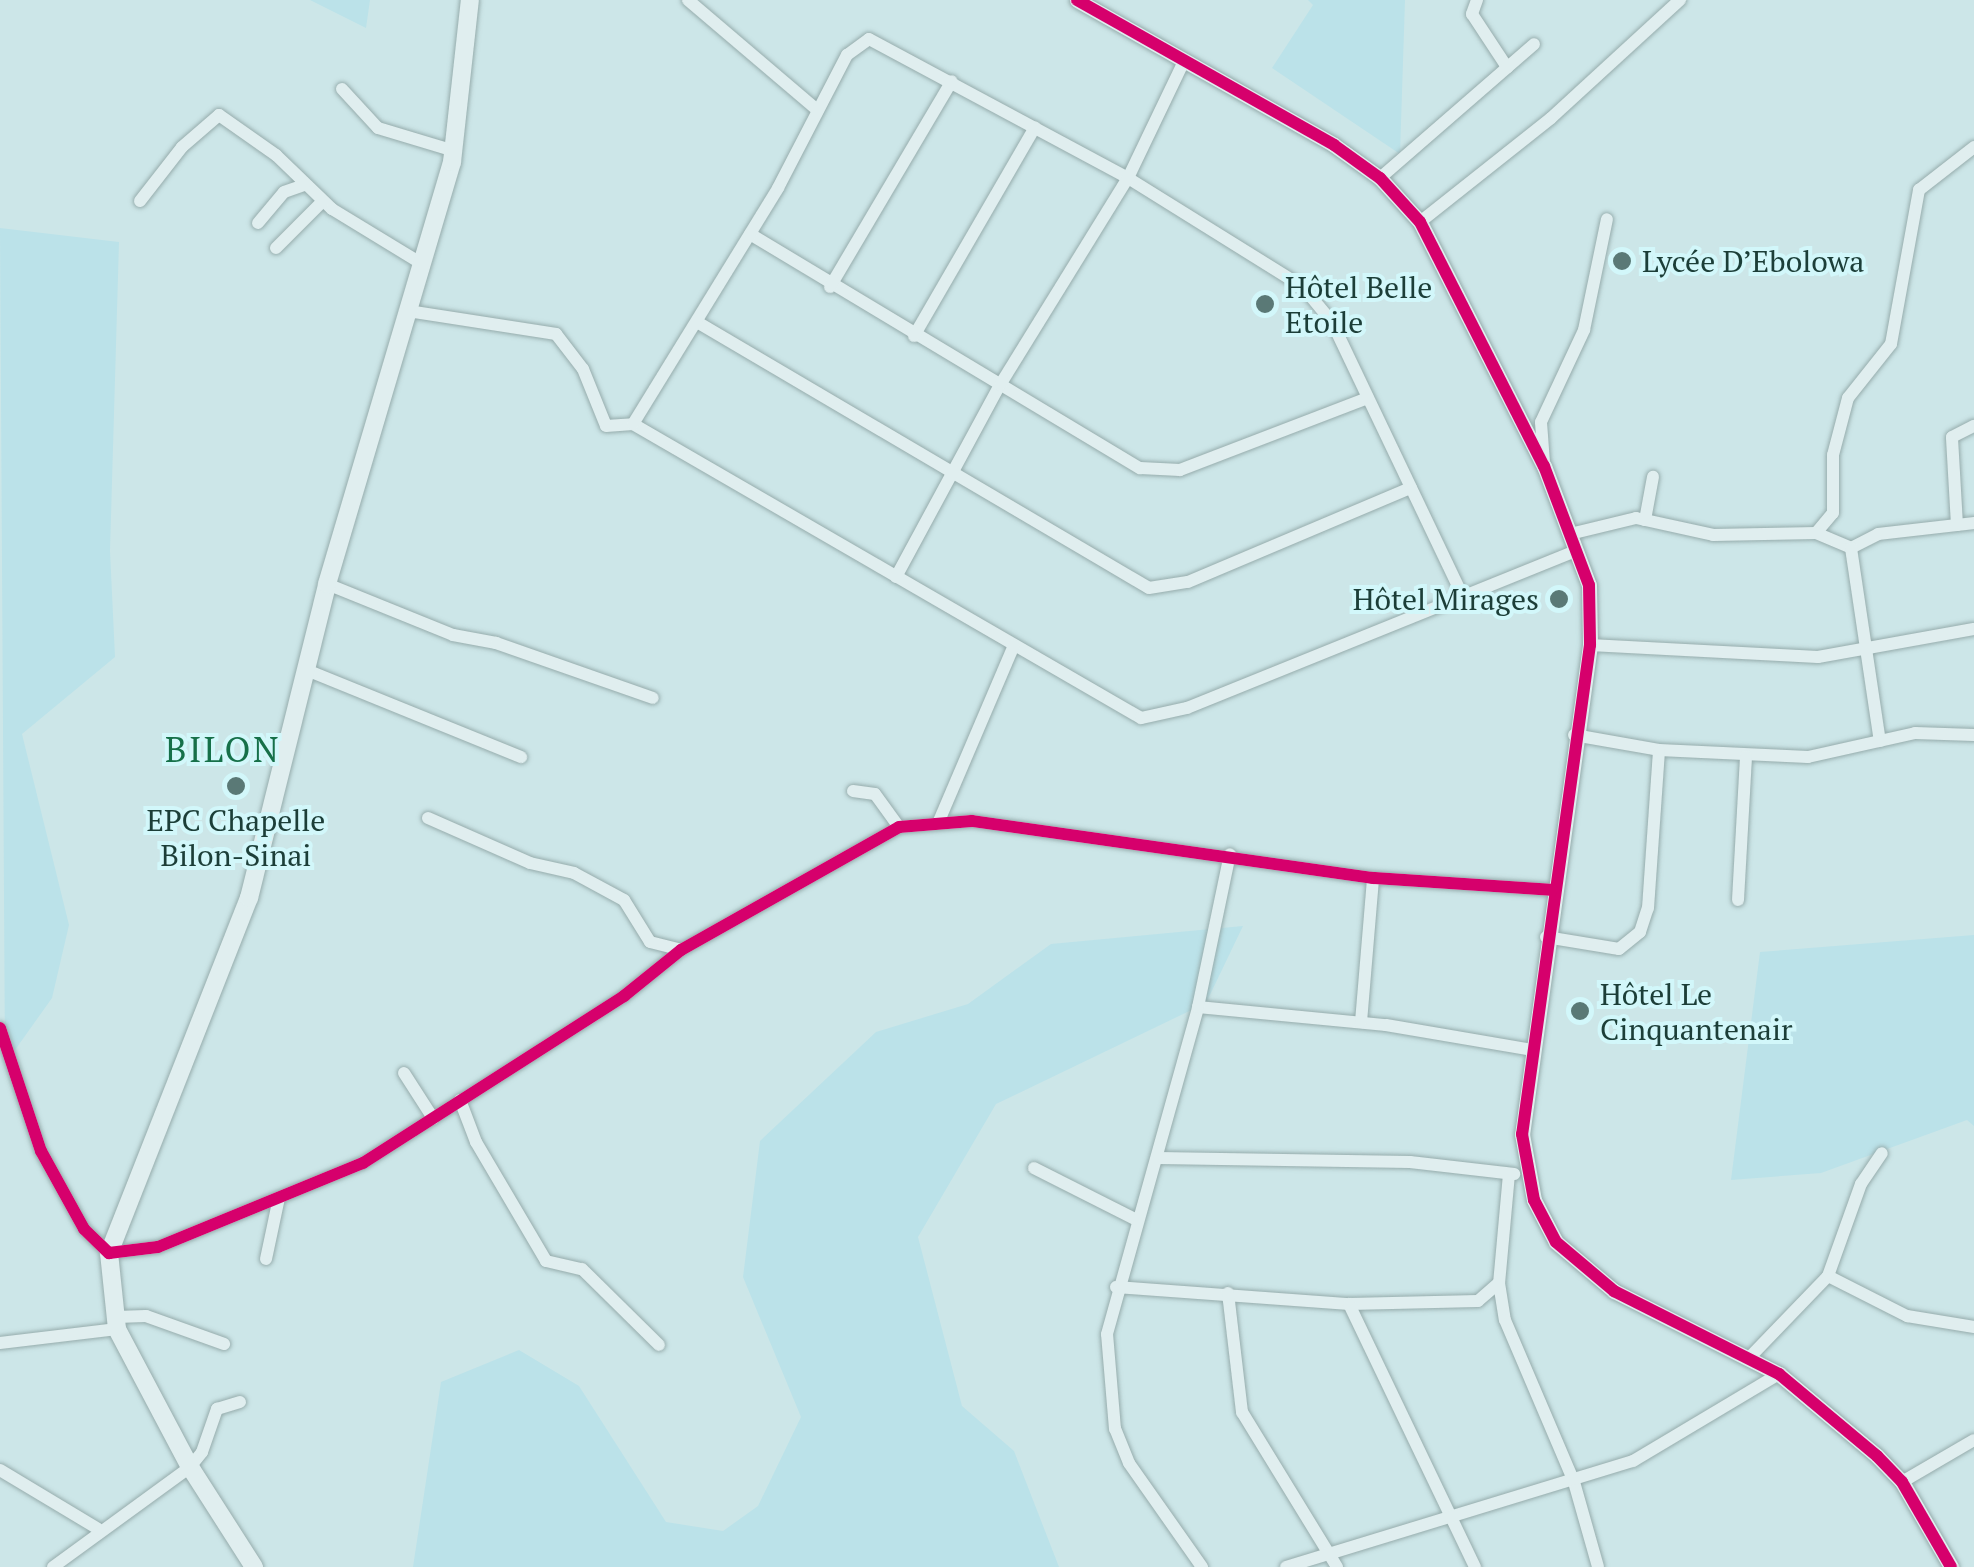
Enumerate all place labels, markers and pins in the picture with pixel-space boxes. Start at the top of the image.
place label: Lycée D’Ebolowa [1642,243,1864,279]
marker: Lycée D’Ebolowa [1611,250,1633,272]
place label: Hôtel Belle Etoile [1285,269,1432,340]
marker: Hôtel Belle Etoile [1254,293,1276,315]
place label: Hôtel Mirages [1353,581,1539,617]
marker: Hôtel Mirages [1548,588,1570,610]
marker: EPC Chapelle Bilon-Sinai [225,775,247,797]
place label: EPC Chapelle Bilon-Sinai [147,802,325,872]
place label: Hôtel Le Cinquantenair [1600,976,1793,1046]
marker: Hôtel Le Cinquantenair [1569,1000,1591,1022]

